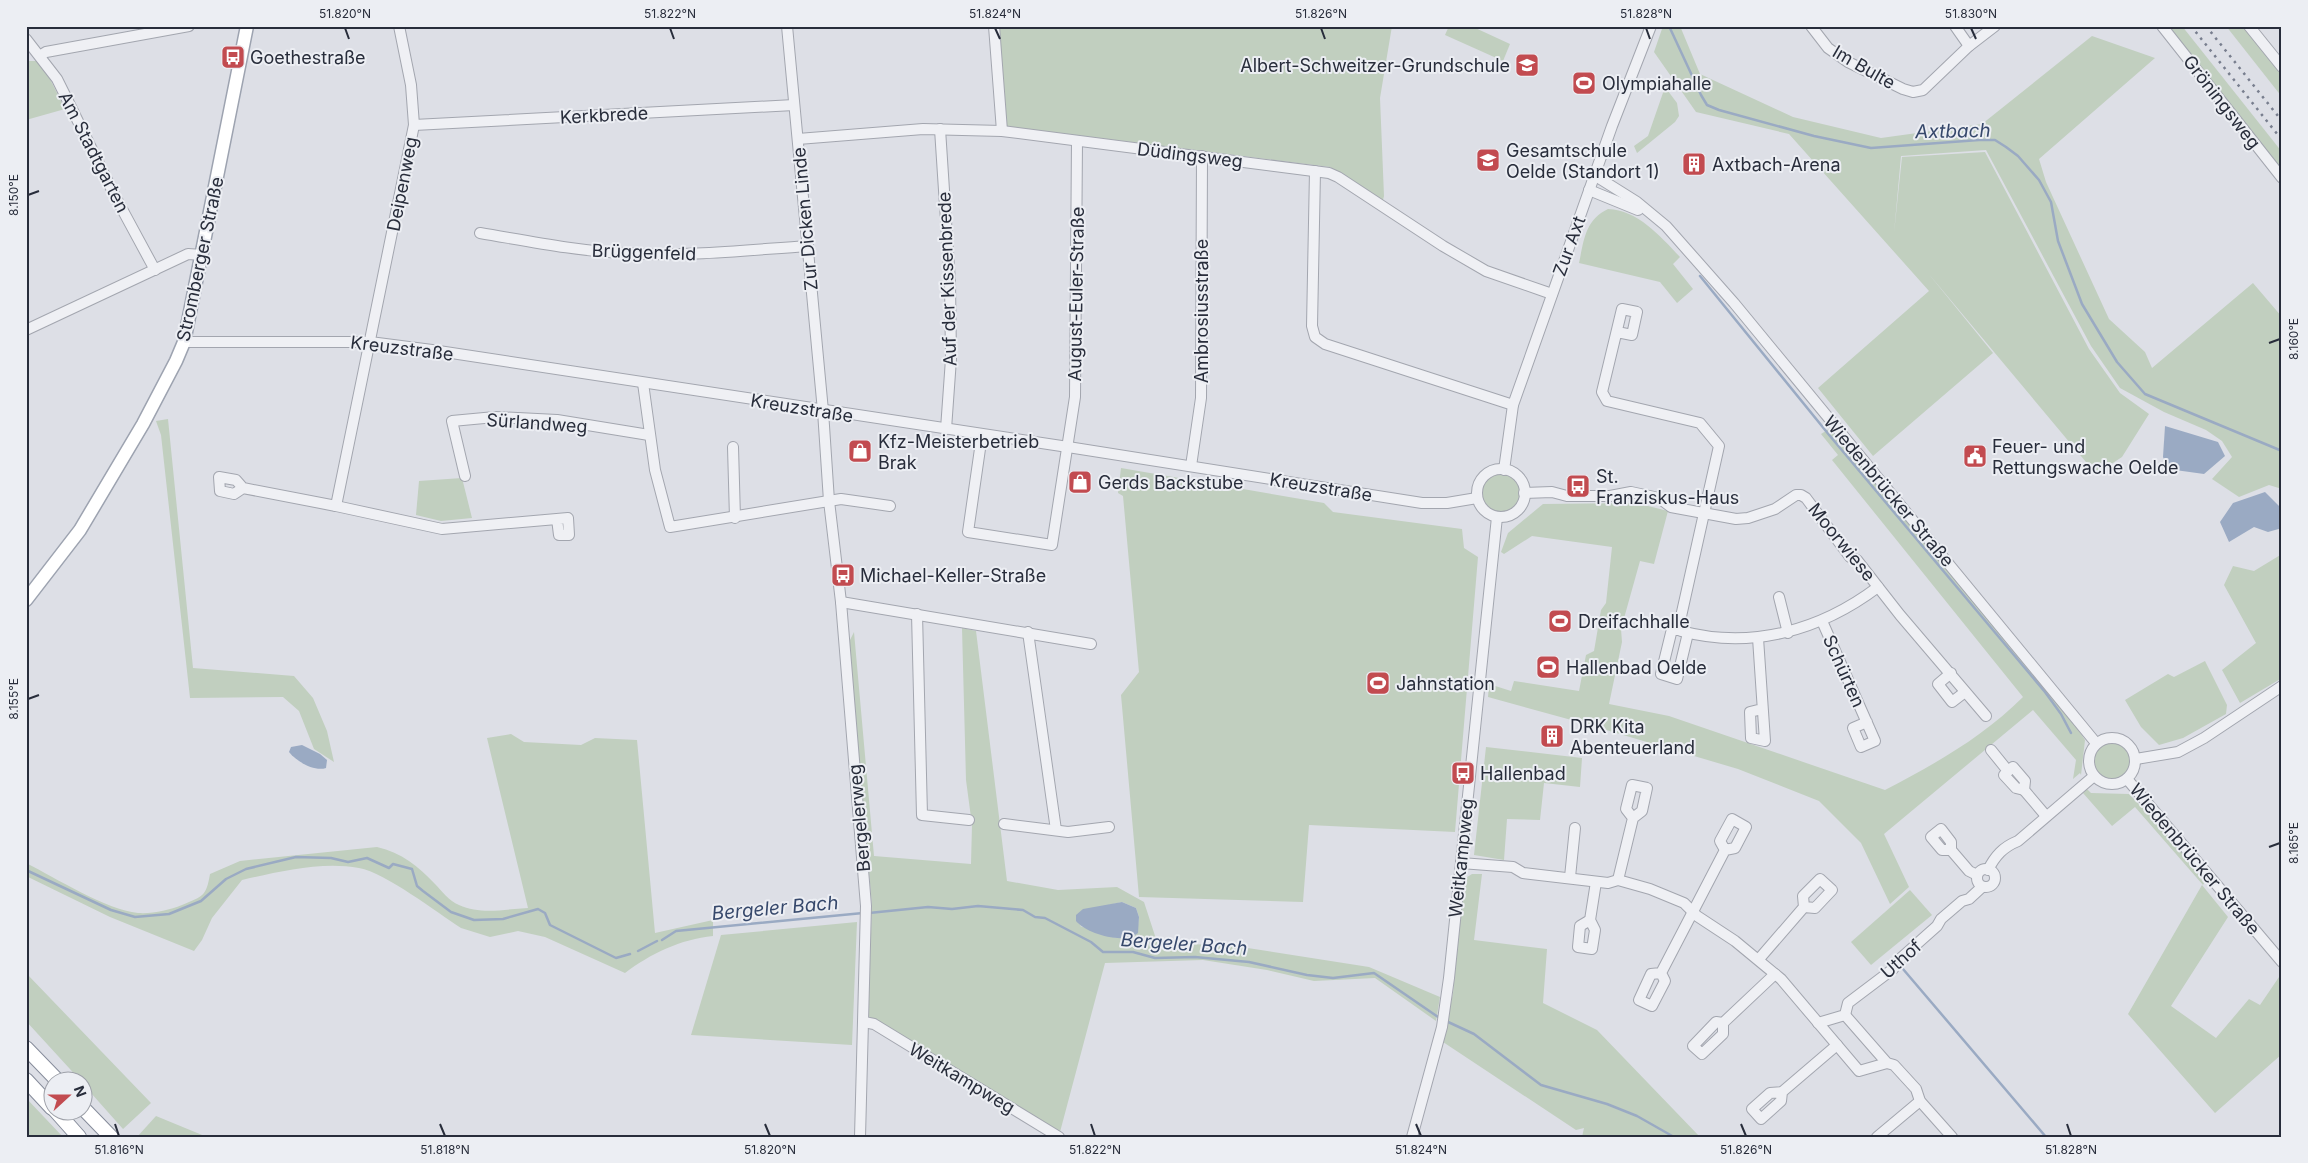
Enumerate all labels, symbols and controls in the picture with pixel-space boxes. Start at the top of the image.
text: 51.820°N [319,6,371,21]
text: 51.822°N [644,6,696,21]
text: 51.824°N [969,6,1021,21]
text: 51.826°N [1295,6,1347,21]
text: 51.828°N [1620,6,1672,21]
text: 51.830°N [1945,6,1997,21]
street label: Im Bulte [1829,41,1899,93]
bus stop icon: Goethestraße [220,44,246,70]
place label: Goethestraße [250,47,366,68]
street label: Gröningsweg [2179,51,2265,153]
school or university icon: Albert-Schweitzer-Grundschule [1514,52,1540,78]
place label: Albert-Schweitzer-Grundschule [1240,55,1510,76]
sports icon: Olympiahalle [1571,70,1597,96]
place label: Olympiahalle [1602,73,1712,94]
street label: Am Stadtgarten [54,88,134,216]
street label: Kerkbrede [559,102,649,128]
water label: Axtbach [1914,119,1991,143]
street label: Deipenweg [383,135,421,233]
street label: Düdingsweg [1136,138,1244,172]
place label: Gesamtschule Oelde (Standort 1) [1506,140,1660,182]
street label: Zur Dicken Linde [788,146,822,292]
school or university icon: Gesamtschule Oelde (Standort 1) [1475,147,1501,173]
building icon: Axtbach-Arena [1681,151,1707,177]
place label: Axtbach-Arena [1712,154,1841,175]
text: 8.150°E [6,174,21,216]
street label: Stromberger Straße [172,175,228,343]
street label: Auf der Kissenbrede [933,191,961,367]
street label: August-Euler-Straße [1064,207,1088,381]
street label: Zur Axt [1548,213,1590,279]
street label: Ambrosiusstraße [1191,239,1212,383]
street label: Brüggenfeld [591,240,697,264]
text: 8.160°E [2286,318,2301,360]
street label: Kreuzstraße [349,331,455,365]
street label: Kreuzstraße [749,390,855,426]
street label: Sürlandweg [486,409,588,437]
street label: Wiedenbrücker Straße [1820,411,1958,571]
place label: Kfz-Meisterbetrieb Brak [878,431,1039,473]
place label: Feuer- und Rettungswache Oelde [1992,436,2178,478]
shop icon: Kfz-Meisterbetrieb Brak [847,438,873,464]
public building icon: Feuer- und Rettungswache Oelde [1962,443,1988,469]
place label: St. Franziskus-Haus [1596,466,1739,508]
shop icon: Gerds Backstube [1067,469,1093,495]
street label: Kreuzstraße [1268,469,1374,505]
place label: Gerds Backstube [1098,472,1244,493]
bus stop icon: St. Franziskus-Haus [1565,473,1591,499]
street label: Moorwiese [1804,499,1880,585]
bus stop icon: Michael-Keller-Straße [830,562,856,588]
place label: Michael-Keller-Straße [860,565,1046,586]
sports icon: Dreifachhalle [1547,608,1573,634]
place label: Dreifachhalle [1578,611,1690,632]
street label: Schürten [1819,632,1869,710]
sports icon: Hallenbad Oelde [1535,654,1561,680]
place label: Hallenbad Oelde [1566,657,1707,678]
sports icon: Jahnstation [1365,670,1391,696]
place label: Jahnstation [1396,673,1495,694]
text: 8.155°E [6,678,21,720]
place label: DRK Kita Abenteuerland [1570,716,1695,758]
building icon: DRK Kita Abenteuerland [1539,723,1565,749]
bus stop icon: Hallenbad [1450,760,1476,786]
street label: Bergelerweg [844,763,874,873]
place label: Hallenbad [1480,763,1566,784]
street label: Wiedenbrücker Straße [2126,779,2264,939]
street label: Weitkampweg [1444,797,1478,919]
text: 8.165°E [2286,822,2301,864]
water label: Bergeler Bach [711,891,839,925]
water label: Bergeler Bach [1120,928,1248,960]
street label: Uthof [1876,935,1926,983]
street label: Weitkampweg [905,1038,1019,1118]
north arrow [42,1070,92,1120]
text: N [71,1083,90,1099]
text: 51.816°N [94,1142,144,1157]
text: 51.818°N [420,1142,470,1157]
text: 51.820°N [744,1142,796,1157]
text: 51.822°N [1069,1142,1121,1157]
text: 51.824°N [1395,1142,1447,1157]
text: 51.826°N [1720,1142,1772,1157]
text: 51.828°N [2045,1142,2097,1157]

